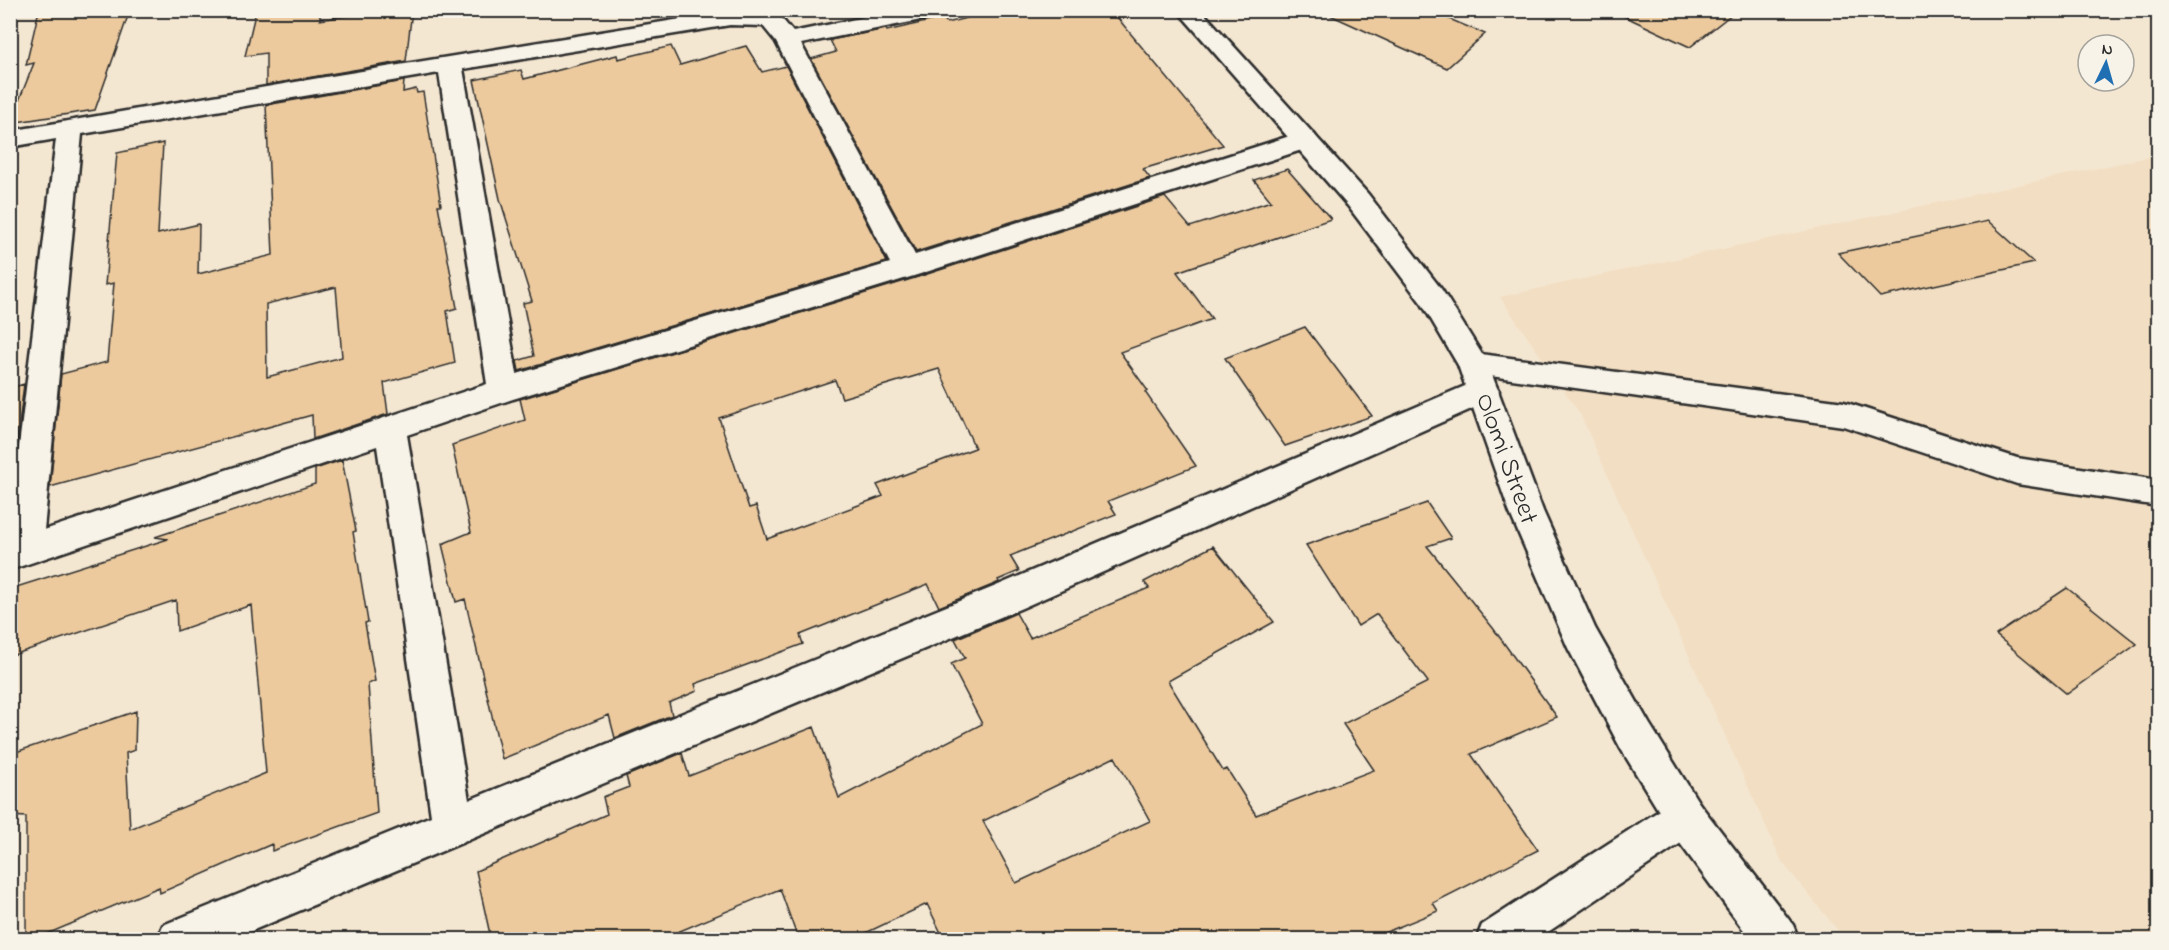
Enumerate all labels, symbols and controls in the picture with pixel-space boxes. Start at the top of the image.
north arrow [2076,33,2136,93]
text: N [2101,38,2114,62]
street label: Olomi Street [1464,388,1547,530]

